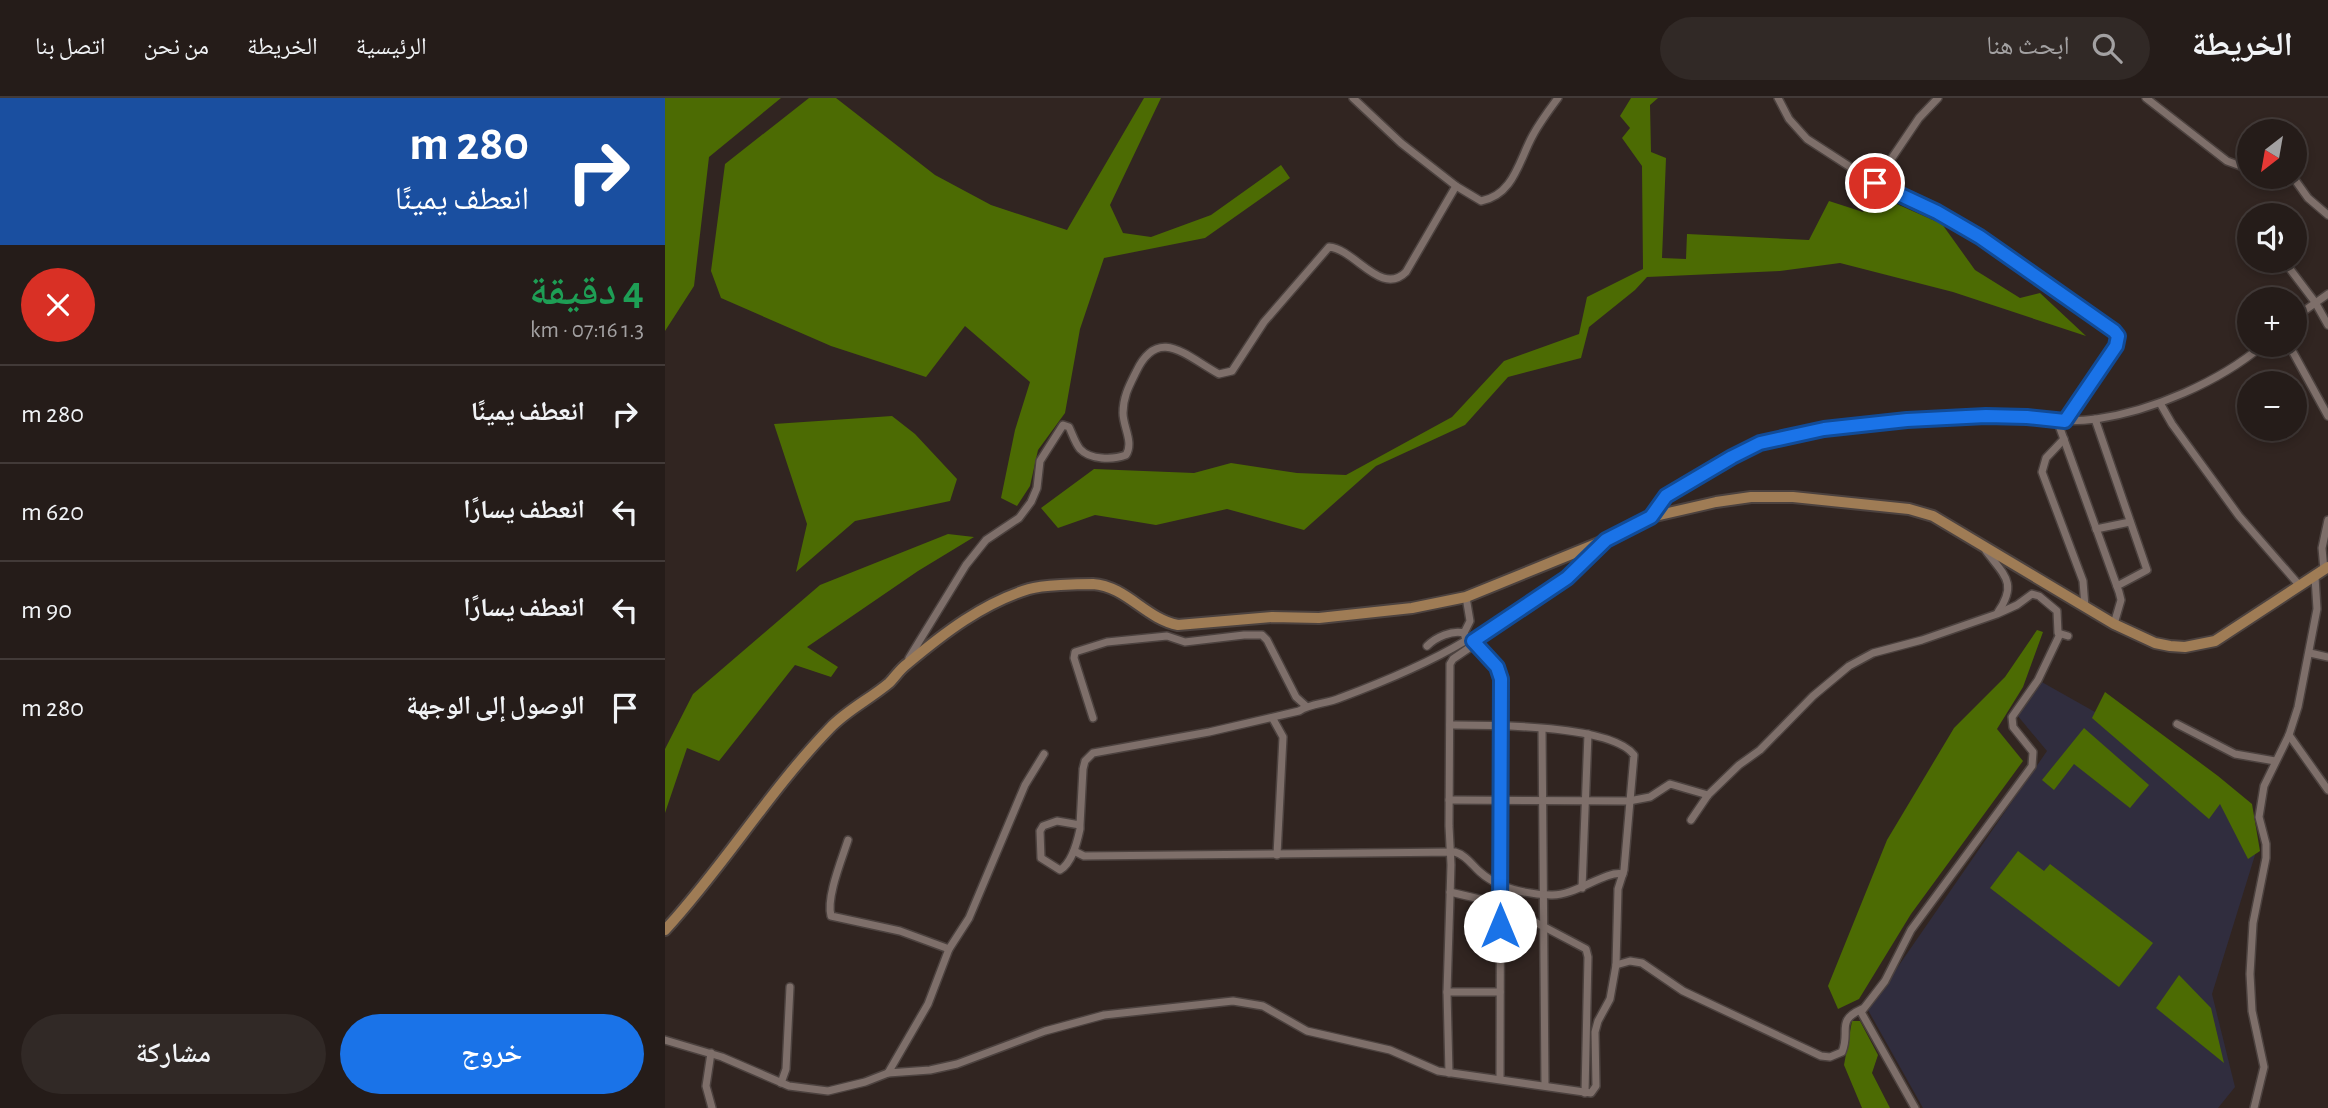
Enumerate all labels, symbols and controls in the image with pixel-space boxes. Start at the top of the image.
search box [1660,17,2150,80]
icon: search [2088,29,2126,67]
text: الخريطة [2192,29,2293,62]
text: ابحث هنا [1986,33,2070,59]
text: اتصل بنا [35,35,105,59]
text: من نحن [143,35,209,59]
text: الخريطة [247,35,318,59]
text: الرئيسية [356,35,427,59]
north arrow [2237,119,2307,189]
map controls [2237,119,2307,441]
text: 280 m [409,120,529,169]
icon: right [553,126,644,217]
pin [1845,153,1905,213]
icon: arrive [1856,164,1894,202]
text: انعطف يمينًا [395,183,529,215]
button: sound [2237,203,2307,273]
button: close [21,268,95,342]
text: 4 دقيقة [529,270,644,312]
button: + [2237,287,2307,357]
text: 1.3 km · 07:16 [530,319,644,342]
button: − [2237,371,2307,441]
icon: right [606,395,644,433]
text: انعطف يمينًا [471,399,585,425]
text: 280 m [21,401,84,427]
icon: left [606,493,644,531]
text: انعطف يسارًا [463,497,585,523]
text: 620 m [21,499,84,525]
icon: left [606,591,644,629]
text: انعطف يسارًا [463,595,585,621]
text: 90 m [21,597,72,623]
icon: arrive [606,689,644,727]
text: الوصول إلى الوجهة [406,693,585,719]
text: 280 m [21,695,84,721]
position arrow [1463,889,1537,963]
button: مشاركة [21,1014,326,1094]
button: خروج [340,1014,644,1094]

